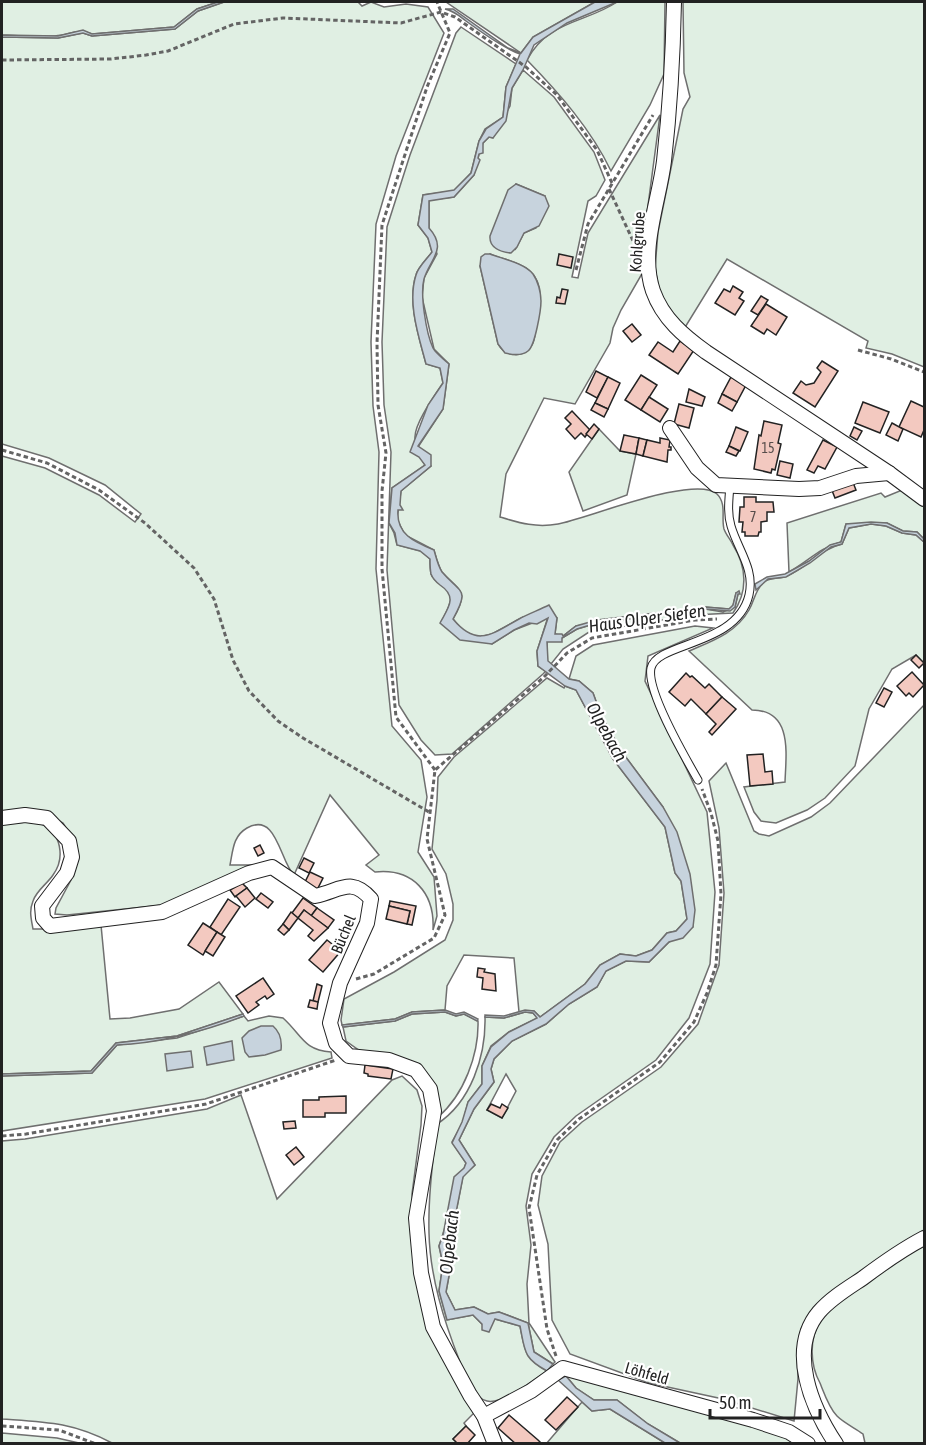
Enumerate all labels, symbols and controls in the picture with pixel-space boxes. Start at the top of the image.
street label: Kohlgrube [626,211,649,273]
house number: 15 [761,440,775,456]
house number: 7 [750,509,756,525]
water label: Haus Olper Siefen [587,599,707,637]
water label: Olpebach [582,699,632,765]
street label: Büchel [327,911,359,956]
water label: Olpebach [435,1209,463,1275]
street label: Löhfeld [623,1358,671,1388]
scale bar [710,1382,820,1420]
text: 50 m [719,1392,751,1413]

